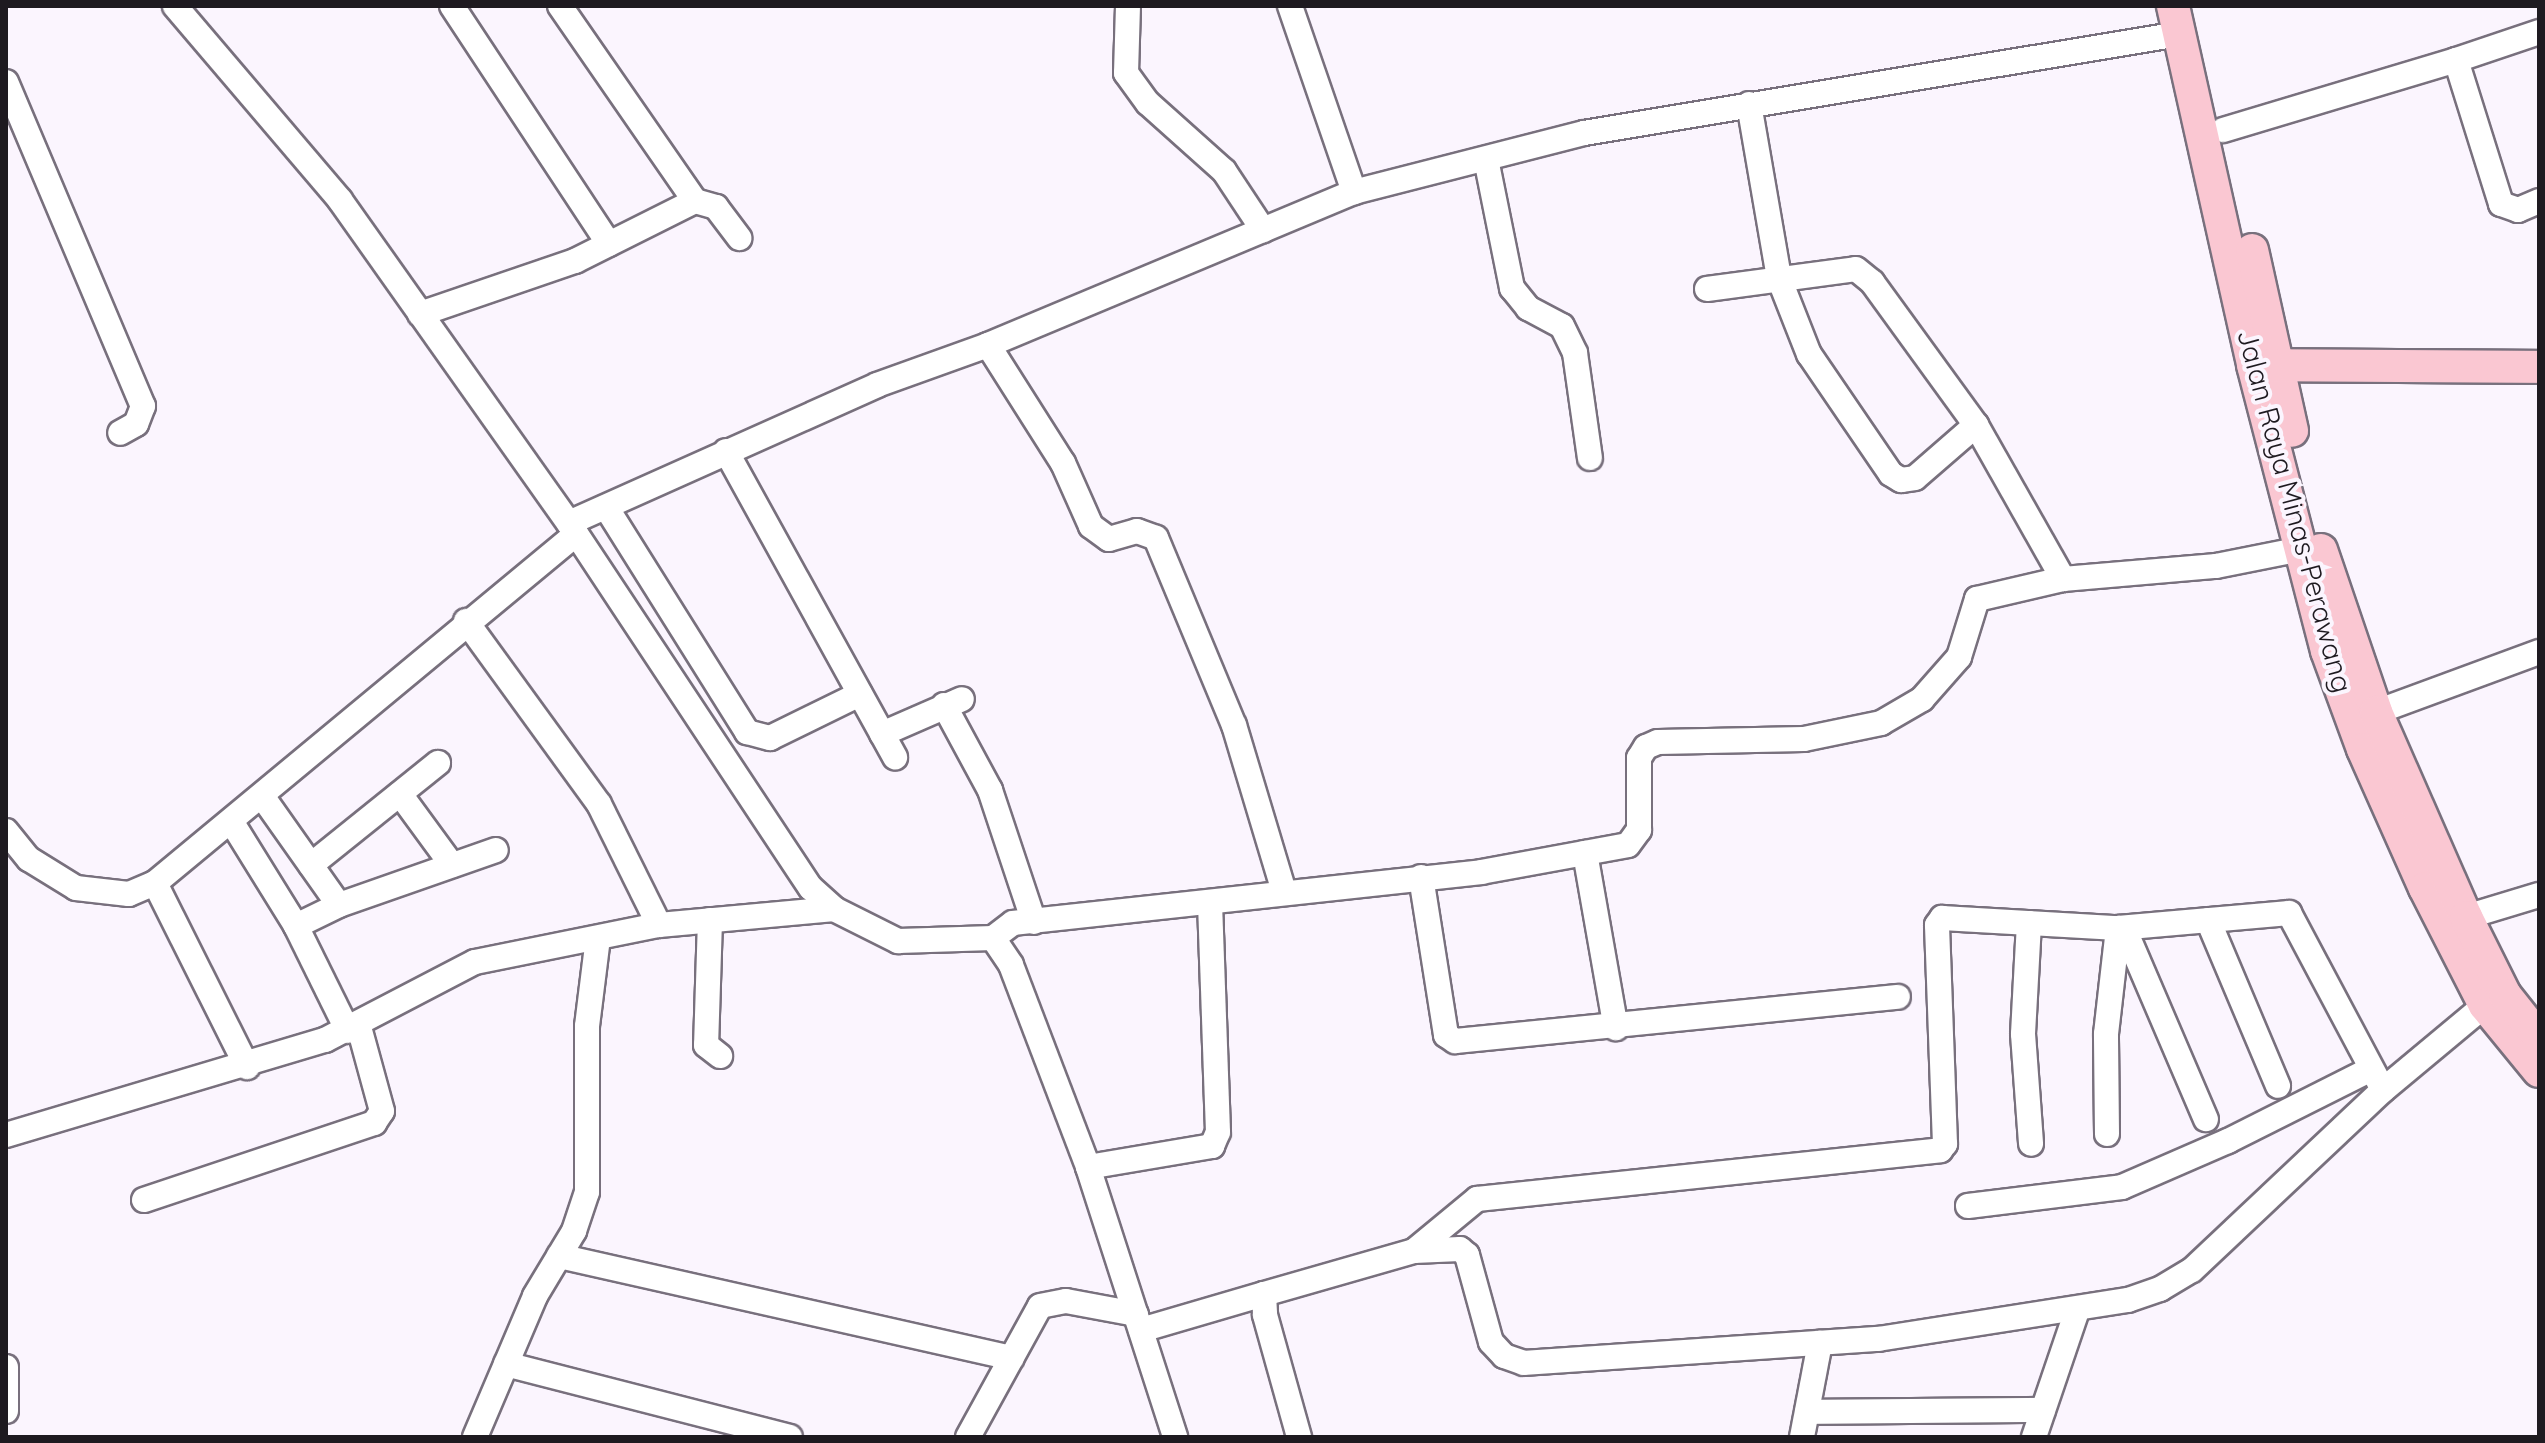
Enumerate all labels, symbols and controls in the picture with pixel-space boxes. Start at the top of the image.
street label: Jalan Raya Minas-Perawang [2230,326,2360,696]

